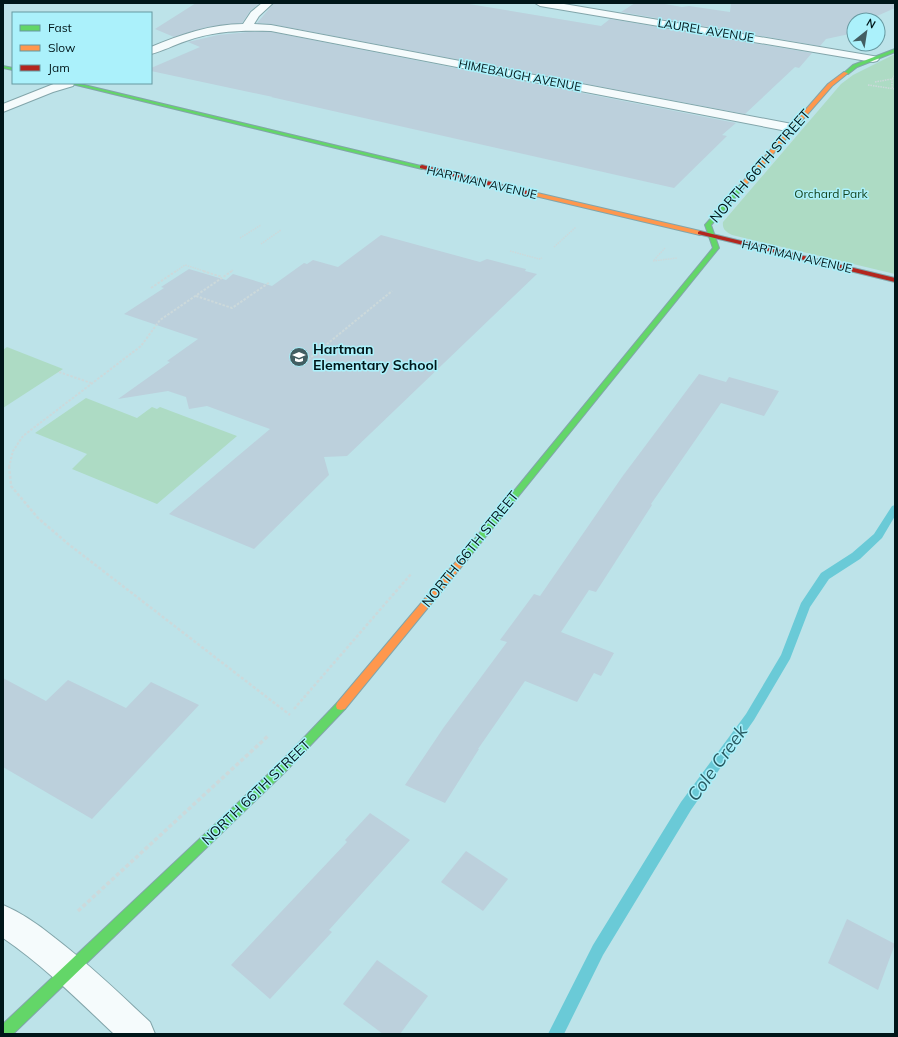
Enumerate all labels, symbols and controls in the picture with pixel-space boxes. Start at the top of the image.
legend [12,12,152,84]
north arrow [846,12,886,52]
street label: LAUREL AVENUE [657,15,755,45]
text: N [864,15,878,31]
text: Fast [48,20,72,35]
text: Slow [48,40,76,55]
street label: HIMEBAUGH AVENUE [457,56,583,94]
text: Jam [48,60,70,75]
street label: NORTH 66TH STREET [706,105,815,226]
street label: HARTMAN AVENUE [425,162,539,202]
park label: Orchard Park [794,186,869,201]
street label: HARTMAN AVENUE [740,236,854,276]
place label: Hartman Elementary School [313,340,437,374]
school or university icon: Hartman Elementary School [288,346,310,368]
street label: NORTH 66TH STREET [418,487,523,611]
water label: Cole Creek [682,720,753,805]
street label: NORTH 66TH STREET [198,735,315,849]

